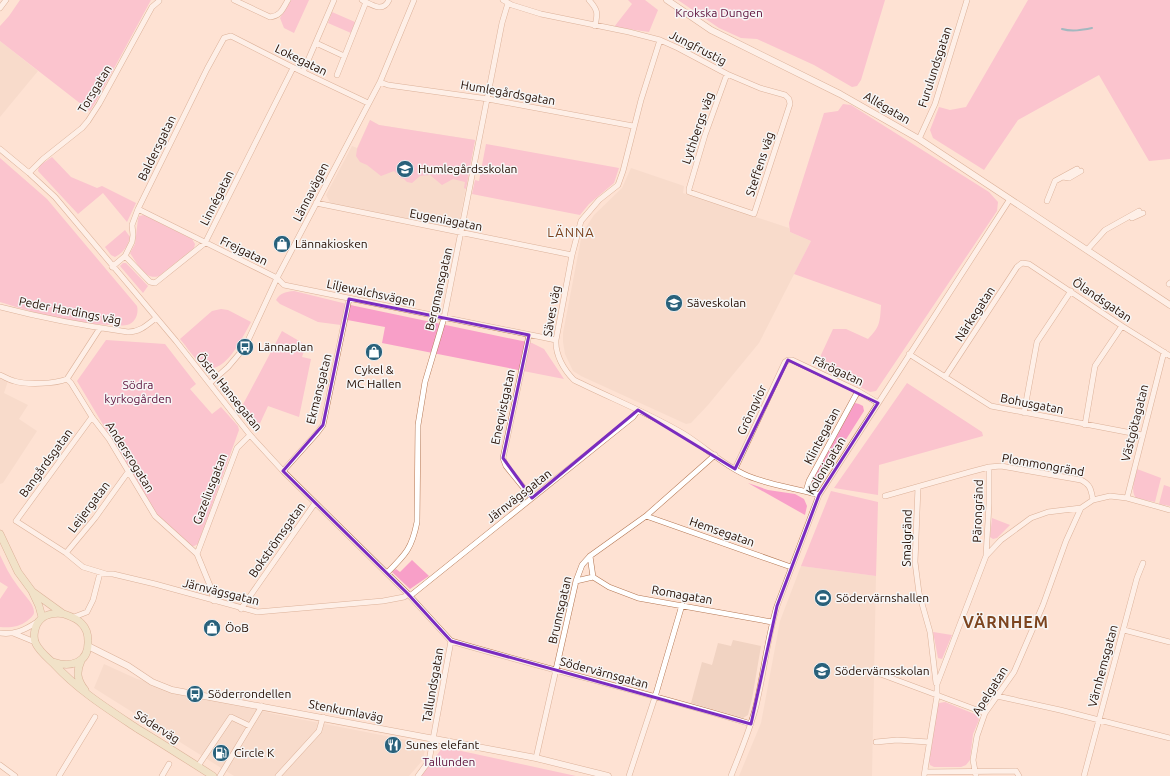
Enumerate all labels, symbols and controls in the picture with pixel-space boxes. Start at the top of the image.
park label: Krokska Dungen [675,6,763,19]
street label: Furulundsgatan [915,25,954,109]
street label: Jungfrustig [668,28,729,67]
street label: Lokegatan [273,41,329,78]
street label: Torsgatan [75,62,114,115]
street label: Humlegårdsgatan [460,78,556,107]
street label: Allégatan [862,89,913,126]
street label: Lythbergs väg [679,90,716,166]
street label: Baldersgatan [135,113,178,183]
street label: Steffens väg [743,130,776,198]
school or university icon: Humlegårdsskolan [395,159,415,179]
street label: Lännavägen [290,160,331,223]
place label: Humlegårdsskolan [418,162,517,175]
street label: Linnégatan [197,168,236,228]
street label: Eugeniagatan [409,206,484,233]
district label: LÄNNA [547,224,595,239]
street label: Frejgatan [218,234,270,268]
shop icon: Lännakiosken [272,234,292,254]
place label: Lännakiosken [295,237,368,250]
street label: Bergmansgatan [423,246,454,332]
street label: Ölandsgatan [1070,275,1134,324]
street label: Liljewalchsvägen [326,277,417,308]
street label: Säves väg [541,284,562,338]
street label: Närkegatan [952,284,997,343]
school or university icon: Säveskolan [664,293,684,313]
street label: Peder Hardings väg [18,294,122,327]
place label: Säveskolan [687,296,746,309]
bus stop icon: Lännaplan [235,337,255,357]
place label: Lännaplan [258,340,313,353]
shop icon: Cykel & MC Hallen [364,342,384,362]
street label: Östra Hansegatan [194,350,265,433]
street label: Ekmansgatan [303,352,334,425]
street label: Fårögatan [811,353,866,388]
place label: Cykel & MC Hallen [347,363,401,390]
street label: Eneqvistgatan [488,368,517,446]
park label: Södra kyrkogården [104,378,172,405]
street label: Grönqvior [734,382,769,437]
street label: Västgötagatan [1119,383,1150,463]
street label: Bohusgatan [999,391,1065,416]
street label: Klintegatan [801,405,842,466]
street label: Andersrogatan [104,419,157,494]
street label: Bangårdsgatan [16,426,75,499]
street label: Kolonigatan [803,435,848,497]
street label: Gazeliusgatan [190,451,229,526]
street label: Plommongränd [1001,451,1085,478]
street label: Järnvägsgatan [484,466,554,525]
street label: Leijergatan [65,479,112,535]
street label: Pärongränd [970,479,985,543]
street label: Bokströmsgatan [246,500,307,580]
street label: Smalgränd [899,509,914,567]
street label: Hemsegatan [688,514,756,549]
street label: Brunnsgatan [545,575,574,645]
street label: Järnvägsgatan [182,576,261,607]
street label: Romagatan [651,583,714,606]
sports icon: Södervärnshallen [813,588,833,608]
place label: Södervärnshallen [836,591,929,604]
district label: VÄRNHEM [963,613,1049,631]
shop icon: ÖoB [202,618,222,638]
place label: ÖoB [225,621,249,634]
street label: Värnhemsgatan [1085,623,1120,709]
street label: Tallundsgatan [420,647,445,723]
street label: Södervärnsgatan [558,654,650,691]
school or university icon: Södervärnsskolan [812,661,832,681]
place label: Södervärnsskolan [835,664,930,677]
street label: Apelgatan [969,664,1010,718]
bus stop icon: Söderrondellen [185,684,205,704]
place label: Söderrondellen [208,687,291,700]
street label: Stenkumlaväg [308,697,385,724]
street label: Söderväg [132,708,182,746]
restaurant icon: Sunes elefant [383,735,403,755]
place label: Sunes elefant [406,738,480,751]
fuel station icon: Circle K [211,743,231,763]
place label: Circle K [234,746,275,759]
park label: Tallunden [423,755,475,768]

